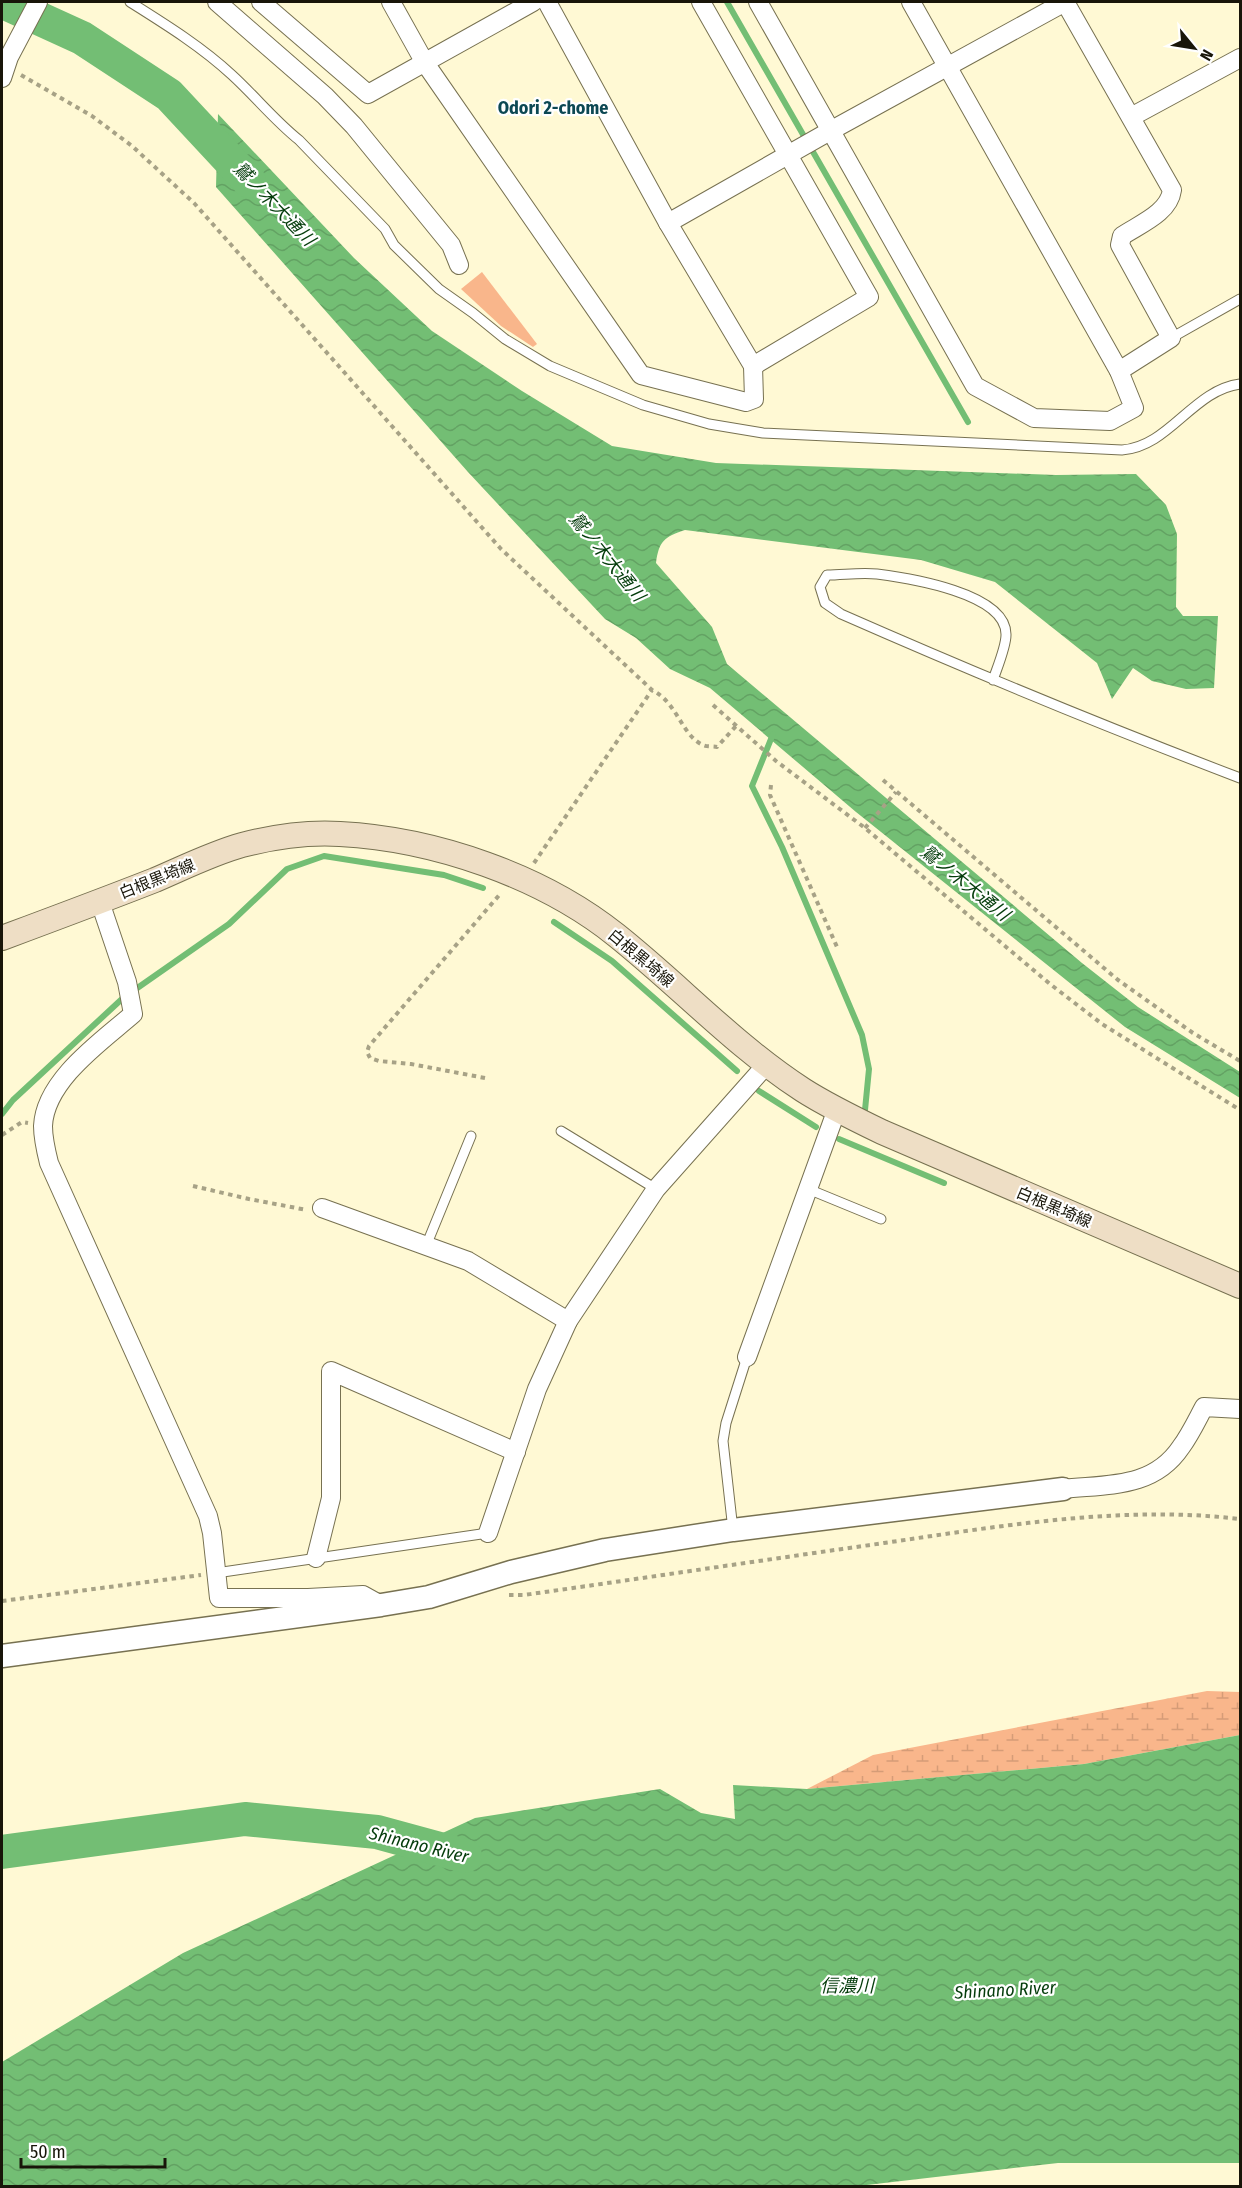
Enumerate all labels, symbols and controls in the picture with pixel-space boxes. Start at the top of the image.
north arrow [1164,18,1224,78]
text: N [1196,46,1217,64]
district label: Odori 2-chome [498,97,608,119]
water label: 鷲ノ木大通川 [229,158,321,252]
water label: 鷲ノ木大通川 [564,508,651,607]
water label: 鷲ノ木大通川 [916,840,1015,927]
street label: 白根黒埼線 [116,855,198,903]
street label: 白根黒埼線 [604,925,678,991]
street label: 白根黒埼線 [1013,1183,1095,1231]
water label: Shinano River [366,1822,472,1868]
water label: 信濃川 [820,1975,876,1997]
water label: Shinano River [953,1976,1057,2004]
scale bar [21,2131,165,2169]
text: 50 m [30,2141,66,2163]

